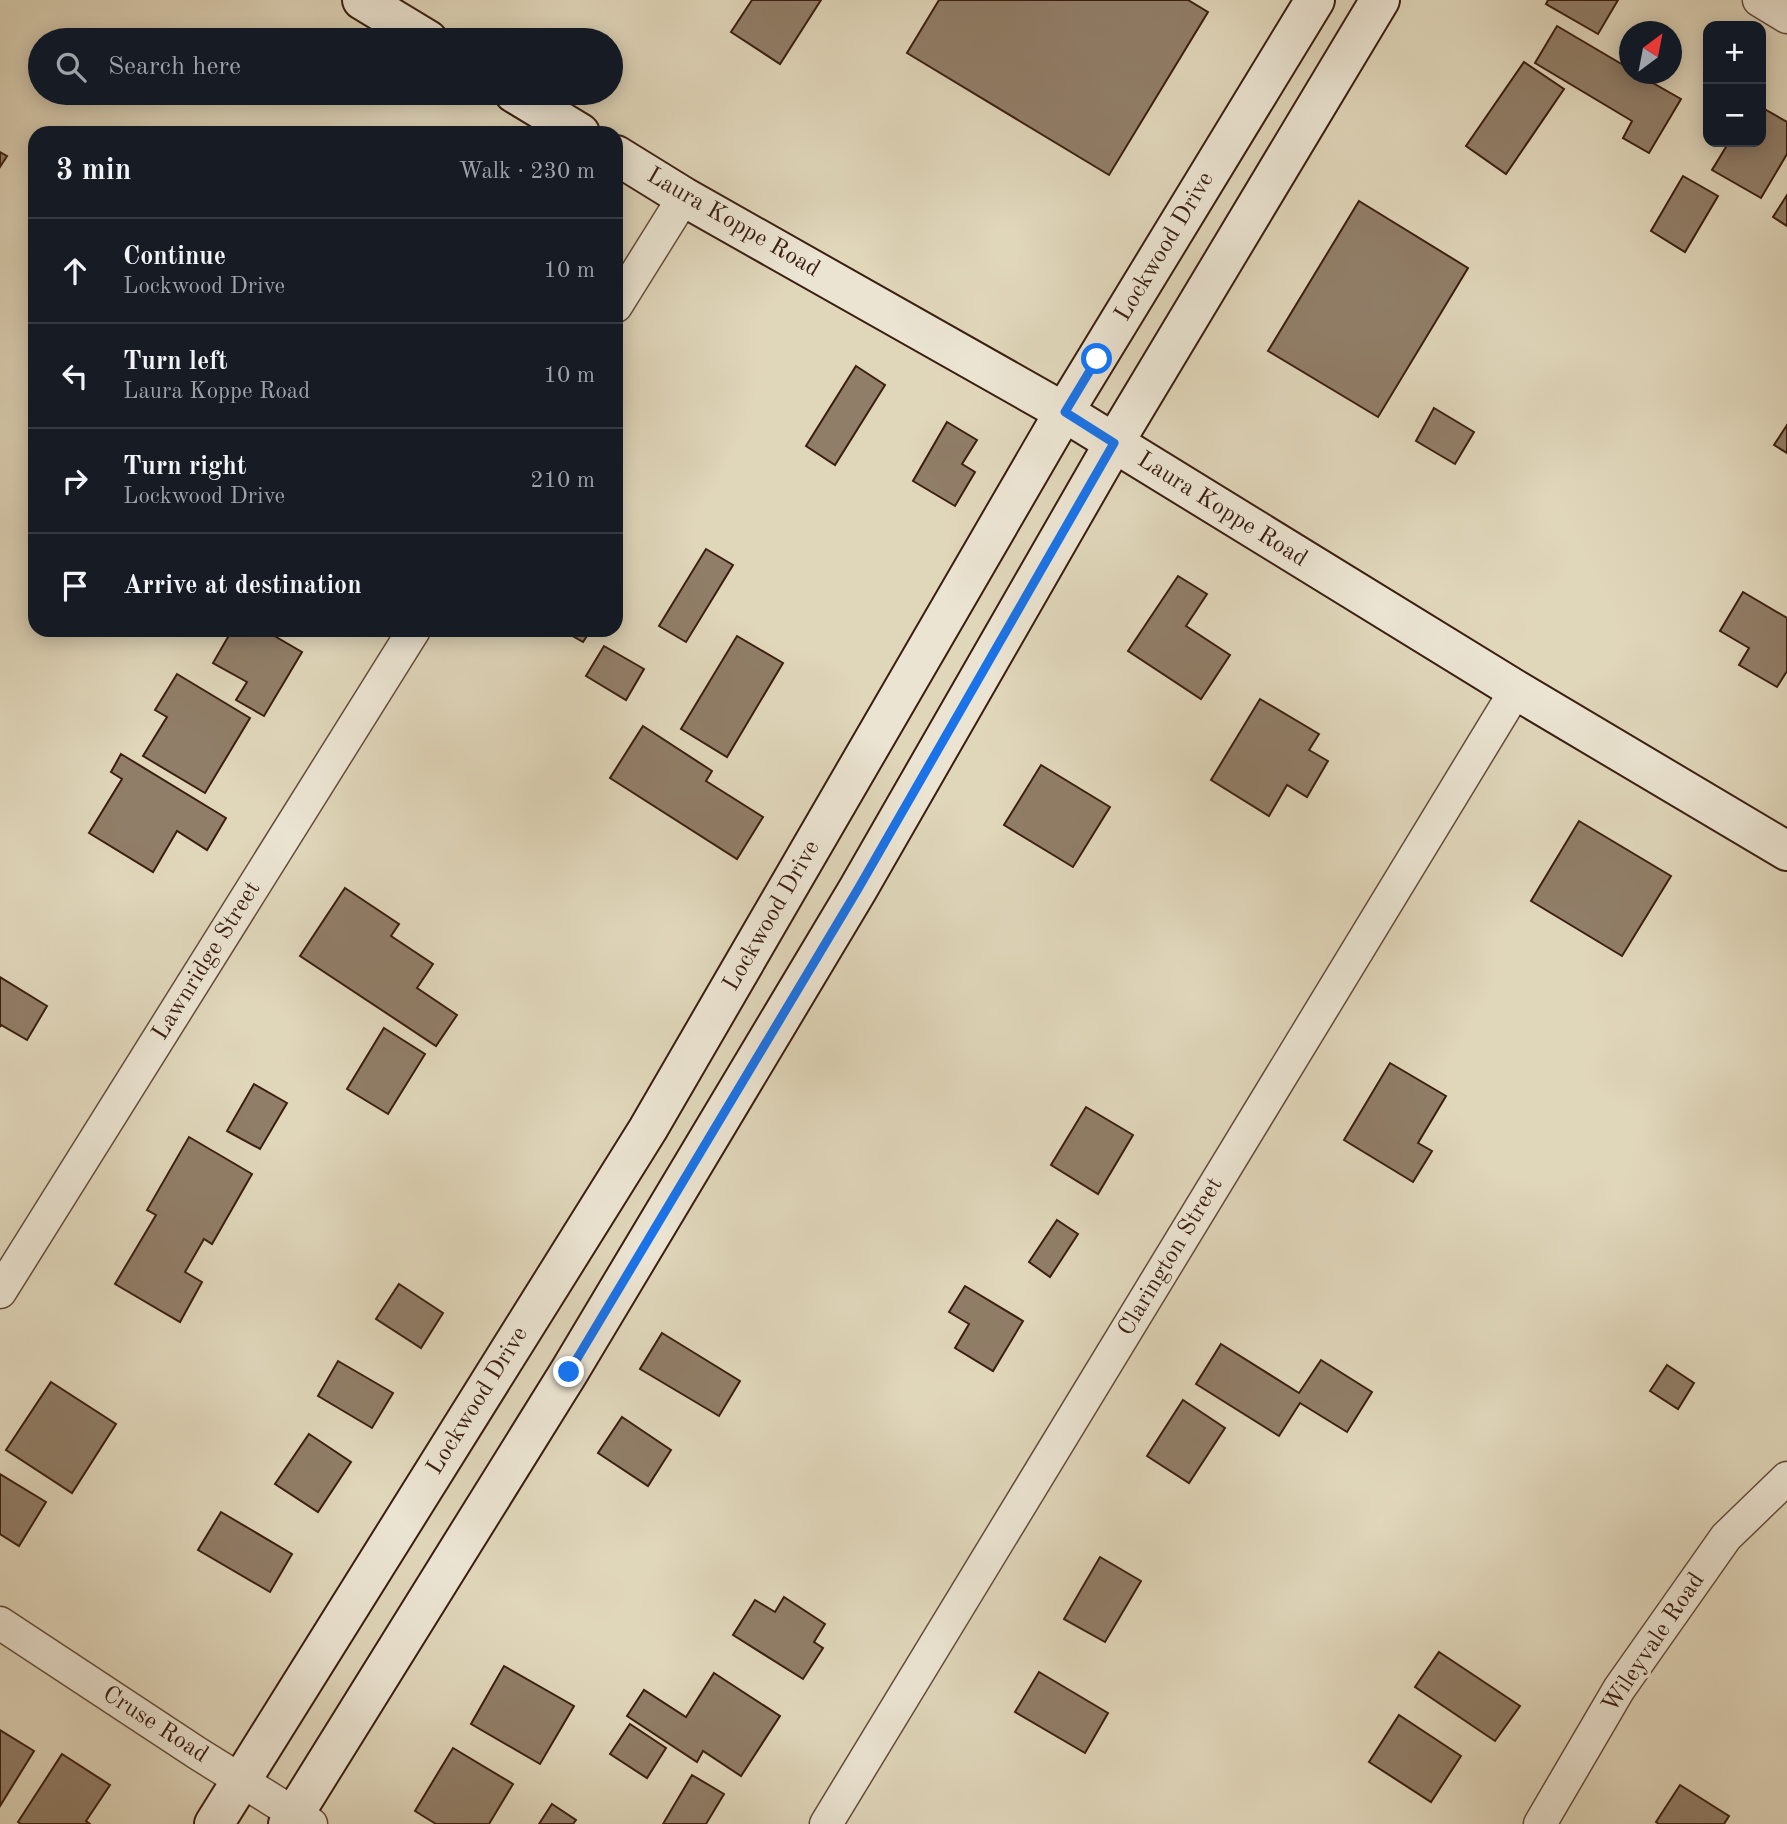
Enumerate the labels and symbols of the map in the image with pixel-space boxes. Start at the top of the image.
north arrow [1619,21,1682,84]
street label: Laura Koppe Road [642,164,824,282]
street label: Lockwood Drive [1111,168,1219,326]
route start [1081,343,1112,374]
street label: Laura Koppe Road [1133,448,1311,572]
street label: Lockwood Drive [719,837,825,995]
street label: Lawnridge Street [149,877,265,1045]
street label: Clarington Street [1114,1174,1228,1340]
street label: Lockwood Drive [423,1323,533,1479]
route end [553,1356,584,1387]
street label: Wileyvale Road [1599,1569,1709,1717]
street label: Cruse Road [98,1682,212,1768]

